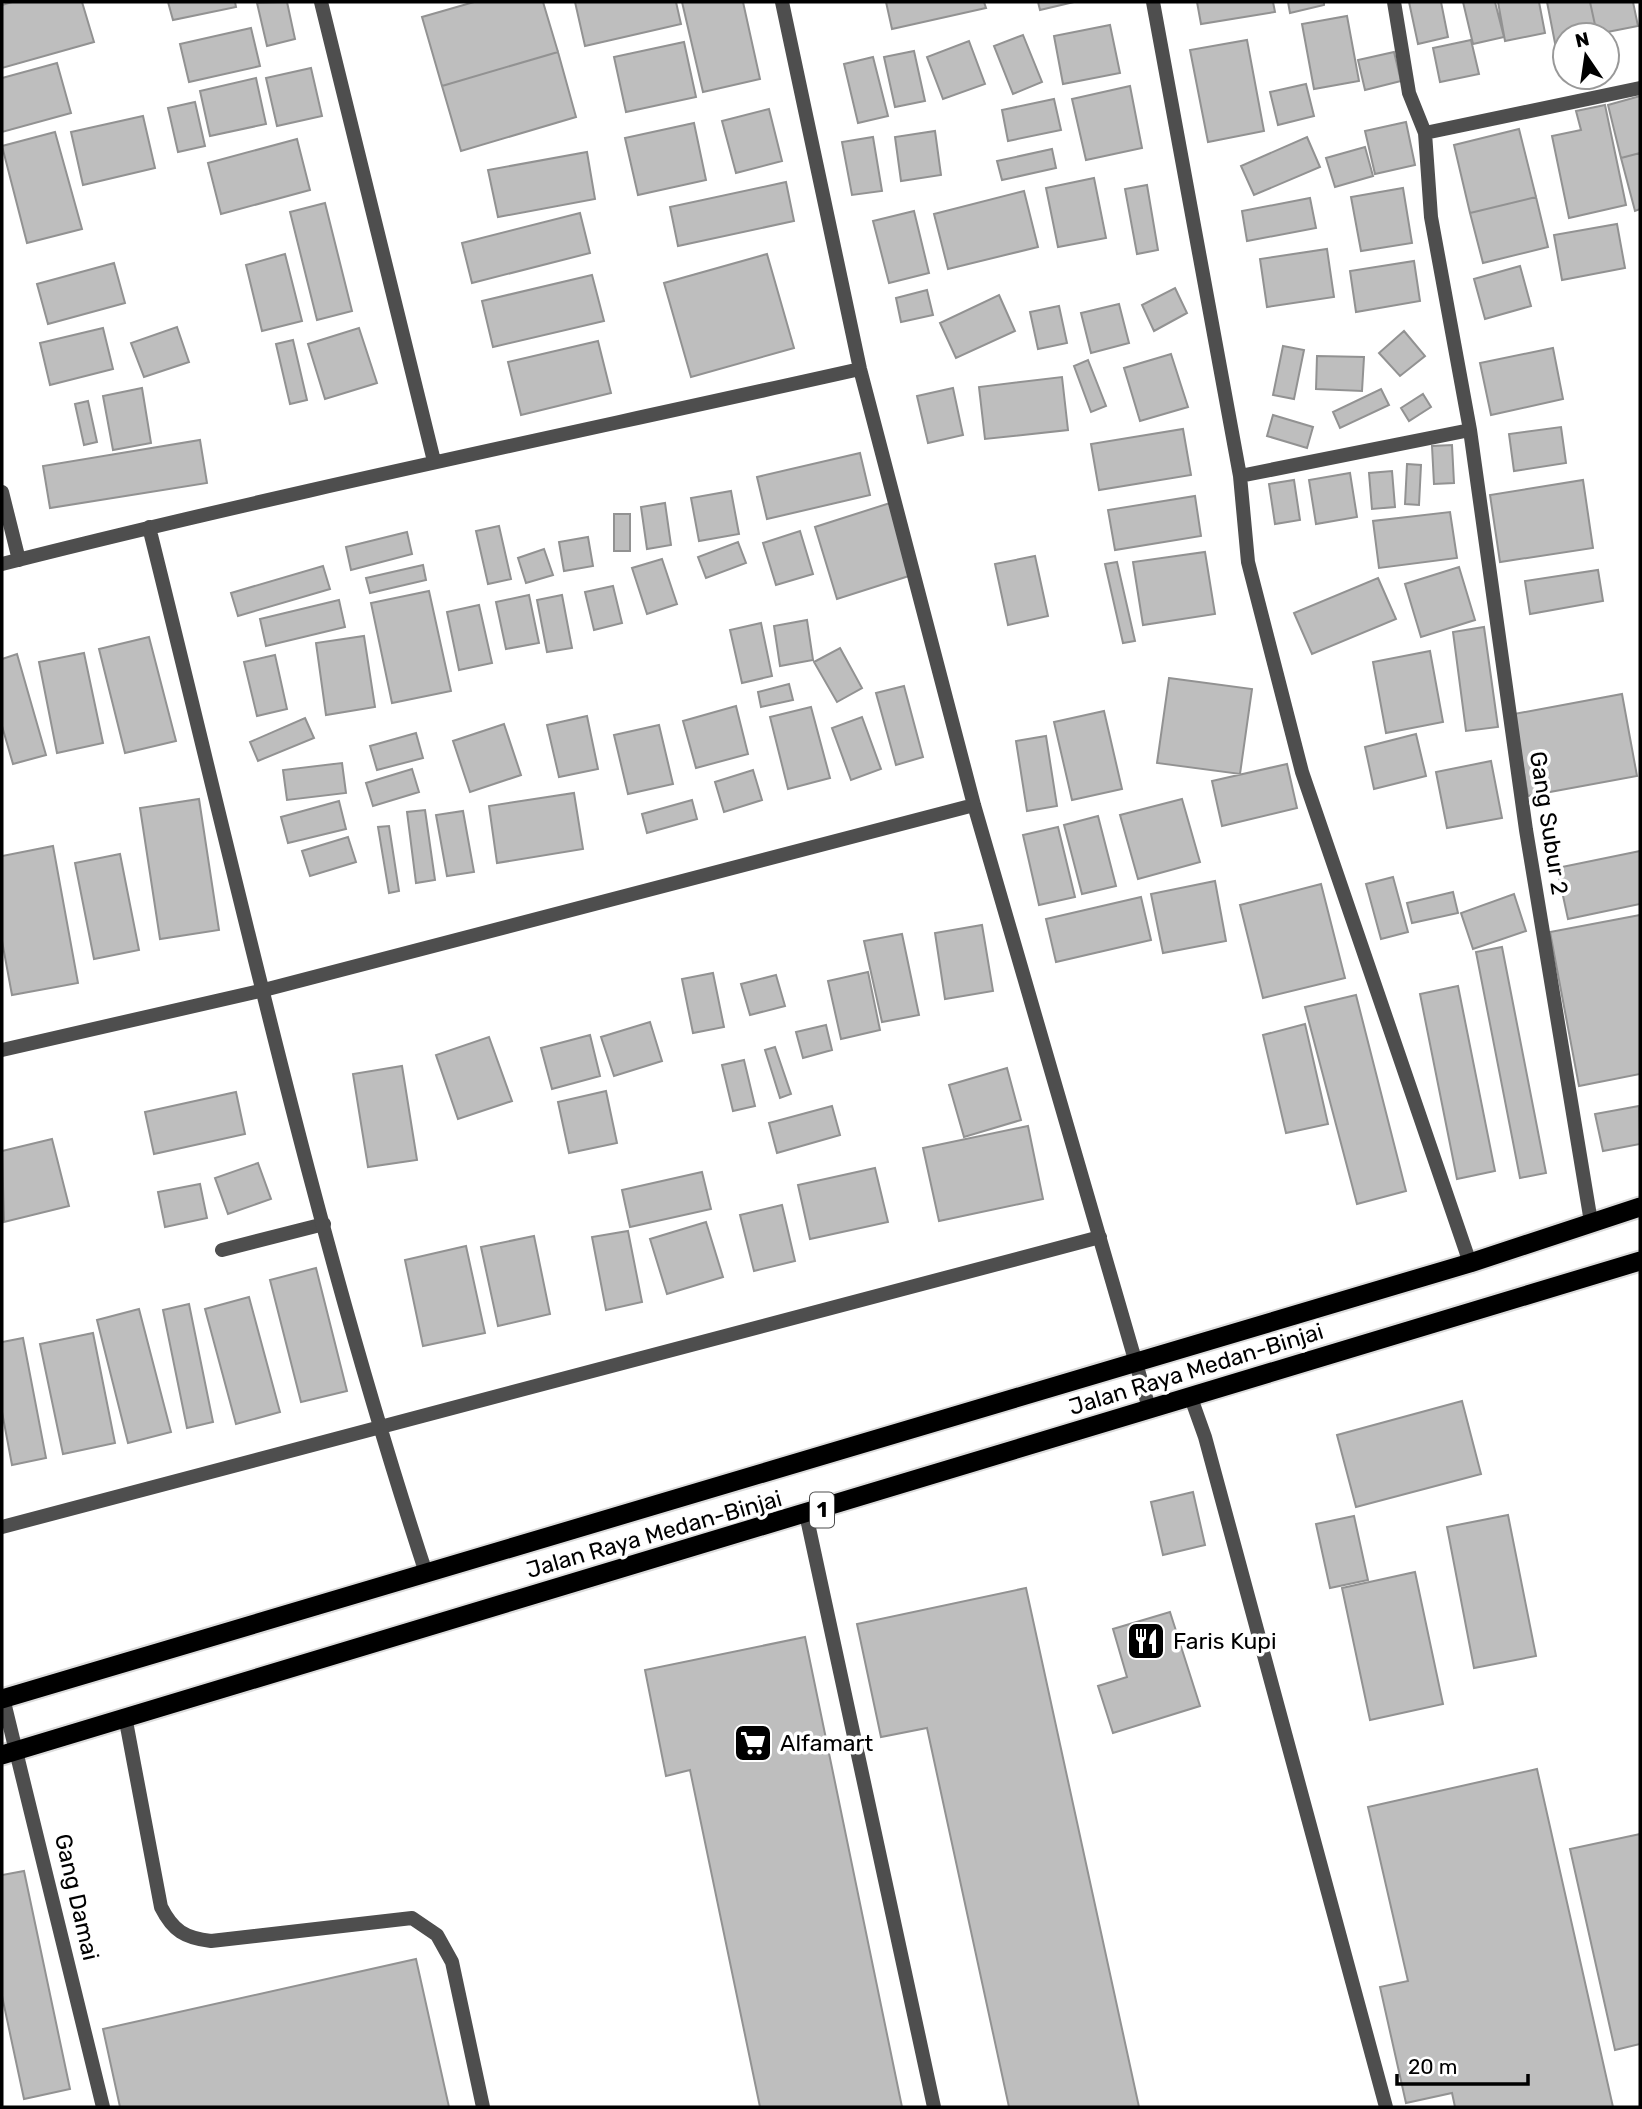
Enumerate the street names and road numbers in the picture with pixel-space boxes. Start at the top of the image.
street label: Gang Subur 2 [1524,749,1574,897]
street label: Jalan Raya Medan-Binjai [1065,1317,1327,1421]
street label: Jalan Raya Medan-Binjai [523,1484,785,1584]
road number: 1 [810,1492,834,1528]
street label: Gang Damai [49,1831,105,1963]

